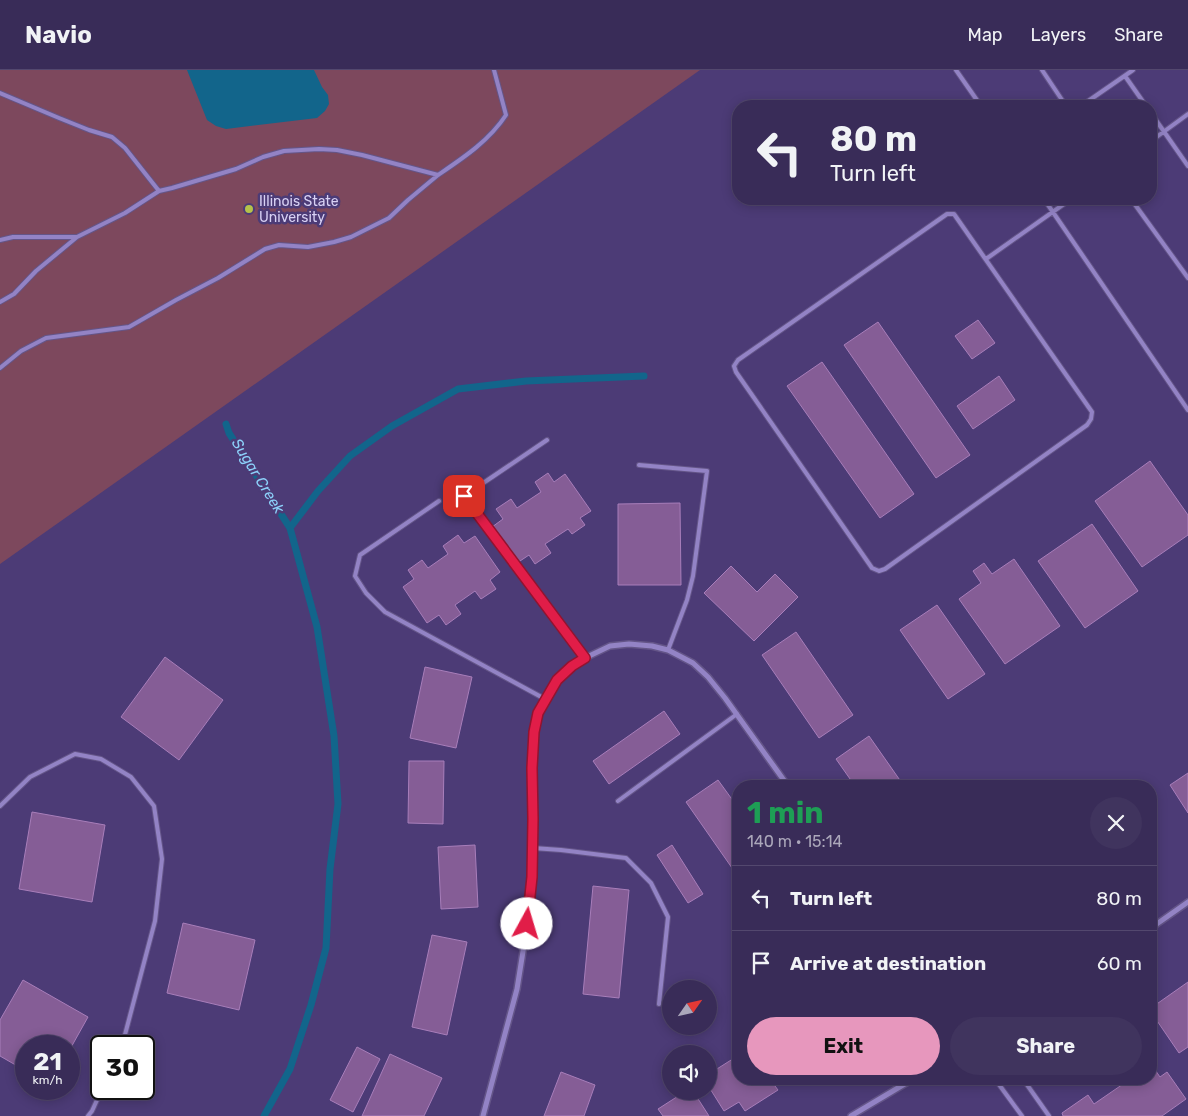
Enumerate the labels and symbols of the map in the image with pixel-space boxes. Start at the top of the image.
place label: Illinois State University [259,193,339,226]
marker: Illinois State University [243,203,255,215]
water label: Sugar Creek [228,435,288,517]
pin [443,475,485,517]
position arrow [500,897,552,949]
north arrow [662,980,718,1035]
speed limit sign: 30 [90,1035,155,1100]

